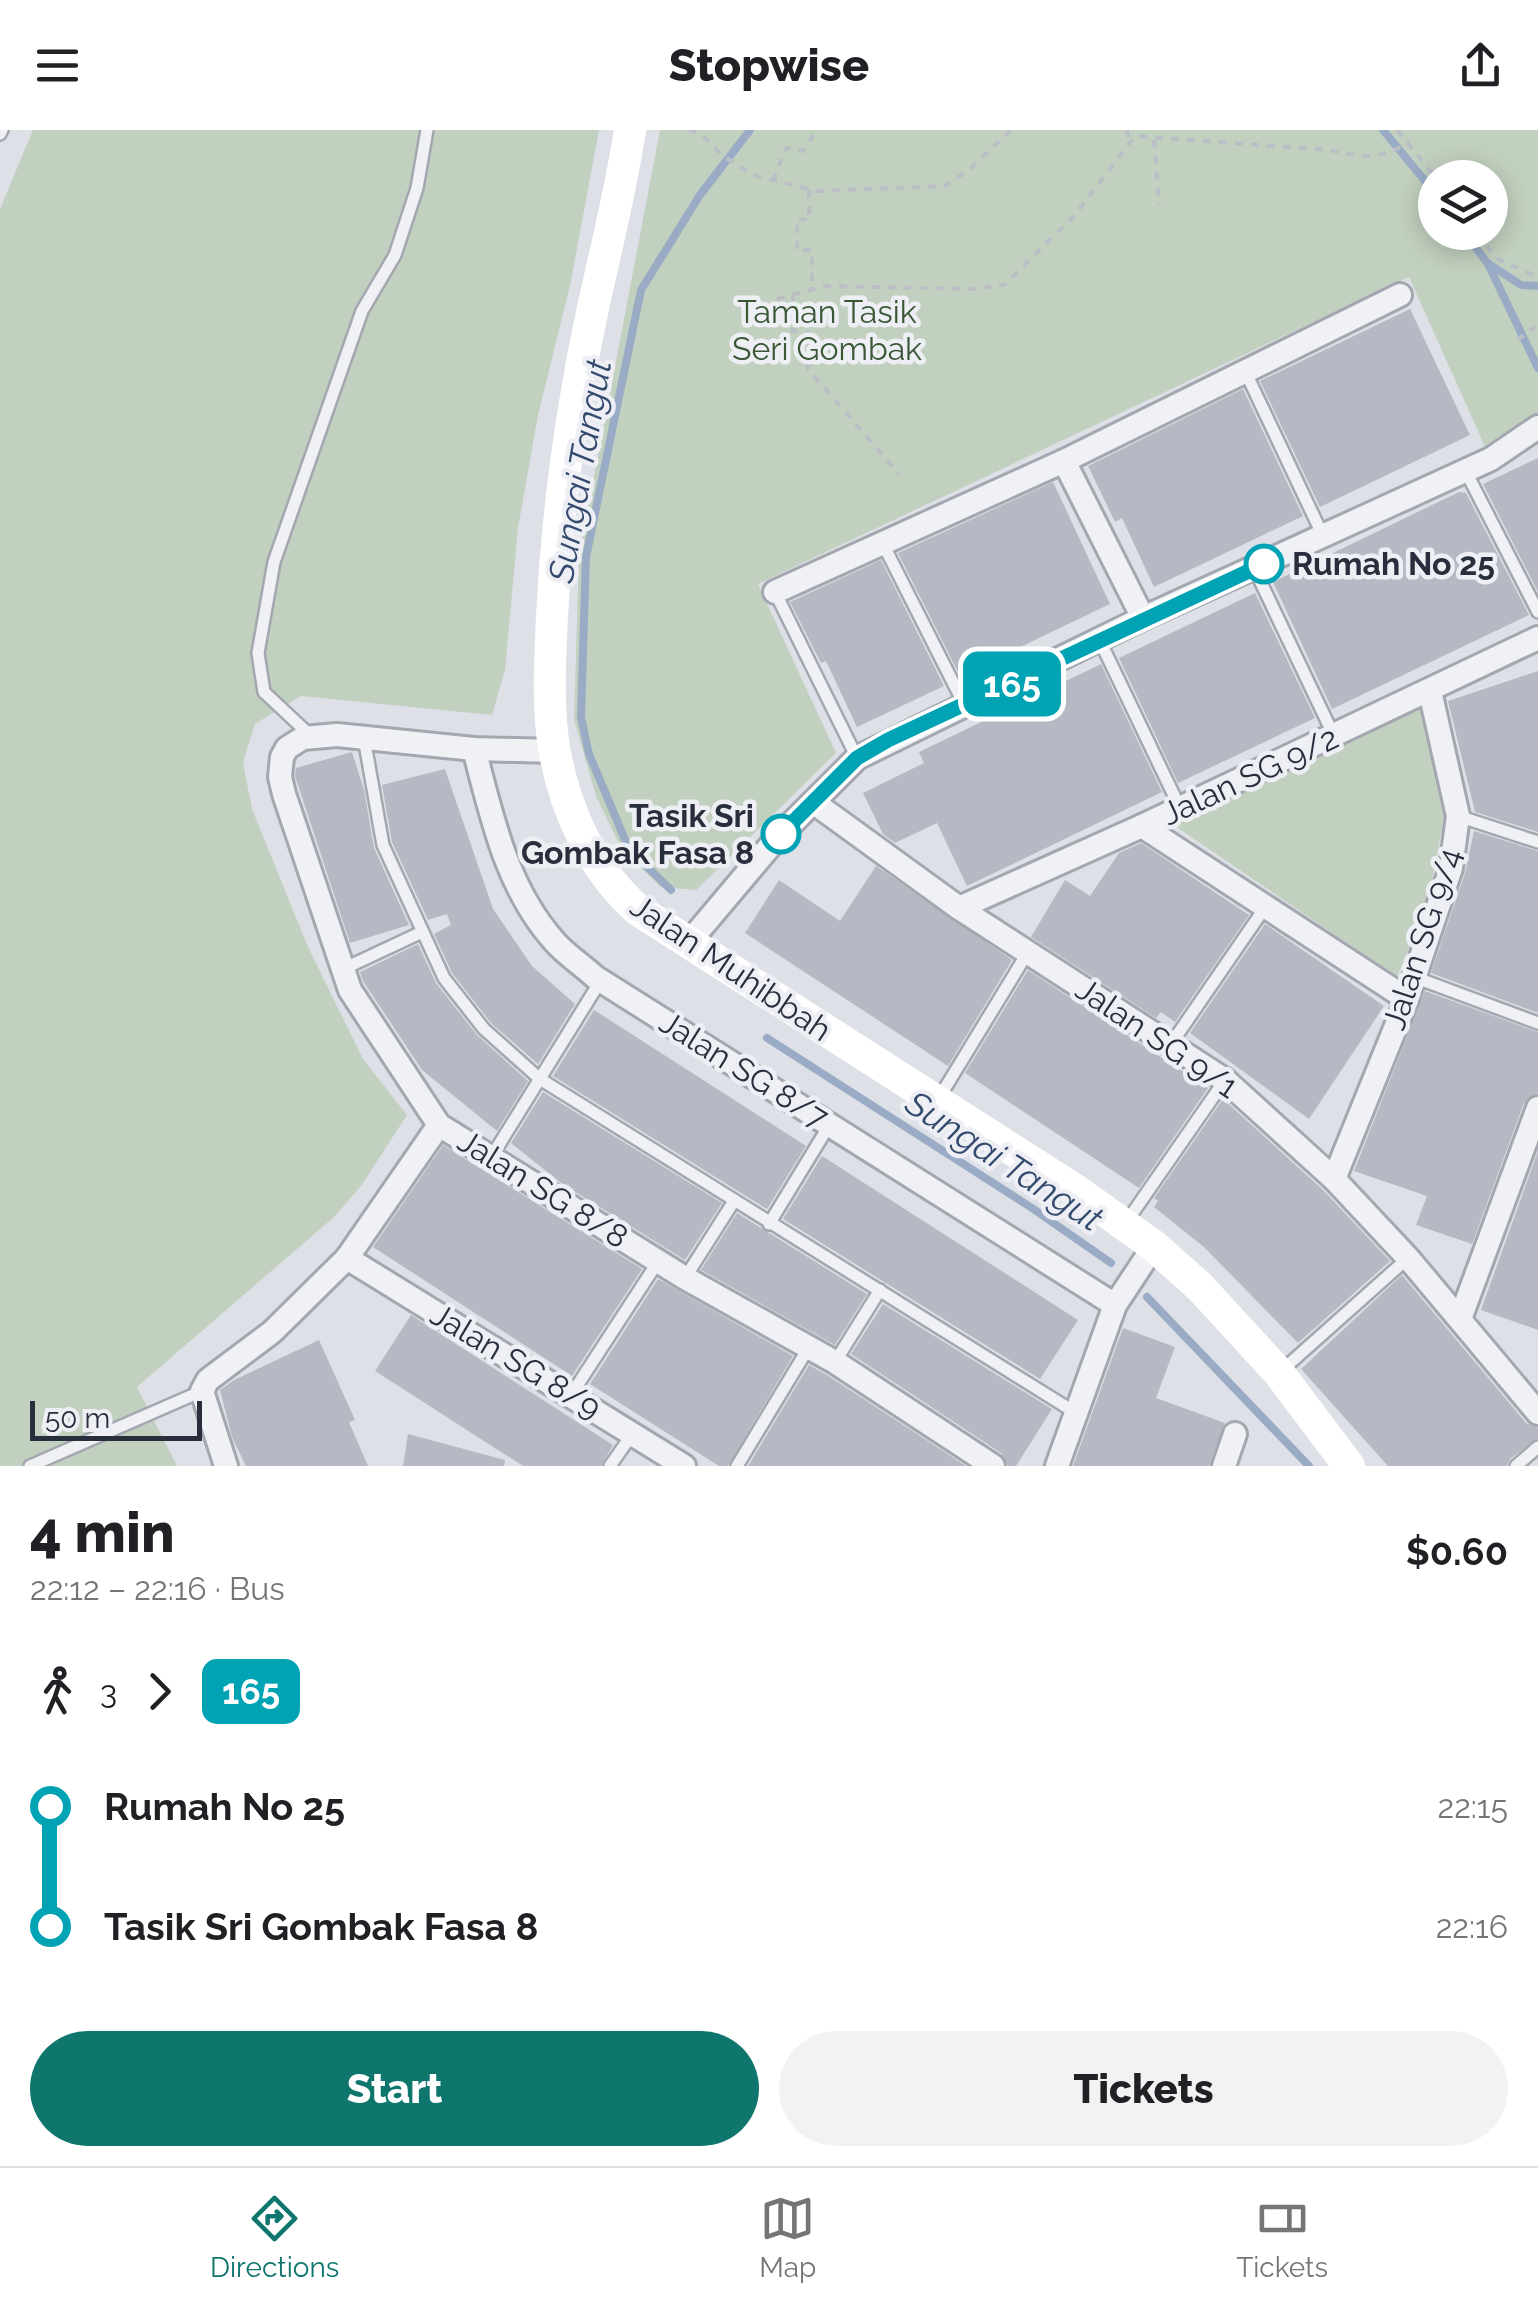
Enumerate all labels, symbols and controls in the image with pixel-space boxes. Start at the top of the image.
icon: menu [30,38,85,93]
icon: share [1453,38,1508,93]
text: Stopwise [669,39,869,92]
map controls [1418,160,1508,250]
button: layers [1418,160,1508,250]
park label: Taman Tasik Seri Gombak [732,293,922,367]
water label: Sungai Tangut [540,355,619,587]
marker: Rumah No 25 [1245,545,1283,583]
place label: Rumah No 25 [1292,545,1495,582]
line badge: 165 [954,652,1070,716]
text: 165 [983,664,1041,705]
street label: Jalan SG 9/2 [1156,719,1344,832]
place label: Tasik Sri Gombak Fasa 8 [521,797,754,871]
marker: Tasik Sri Gombak Fasa 8 [762,815,800,853]
street label: Jalan SG 9/4 [1375,843,1468,1034]
street label: Jalan Muhibbah [624,887,839,1048]
street label: Jalan SG 9/1 [1069,970,1245,1105]
street label: Jalan SG 8/7 [653,1003,835,1136]
water label: Sungai Tangut [898,1081,1111,1240]
street label: Jalan SG 8/8 [452,1122,635,1255]
street label: Jalan SG 8/9 [424,1295,608,1426]
scale bar [30,1396,202,1440]
text: 50 m [45,1402,110,1435]
text: 4 min [30,1500,175,1565]
text: $0.60 [1406,1529,1508,1574]
text: 22:12 – 22:16 · Bus [30,1570,285,1607]
icon: walk [30,1664,85,1719]
icon: forward [132,1664,187,1719]
text: 165 [222,1671,280,1712]
text: 3 [100,1673,117,1710]
text: Rumah No 25 [104,1784,345,1829]
text: 22:15 [1438,1788,1508,1825]
text: Tasik Sri Gombak Fasa 8 [104,1904,538,1949]
text: 22:16 [1436,1908,1508,1945]
button: Start [30,2031,759,2146]
button: Tickets [779,2031,1508,2146]
tab: Directions [210,2191,339,2284]
tab: Map [759,2191,816,2284]
tab: Tickets [1236,2191,1328,2284]

